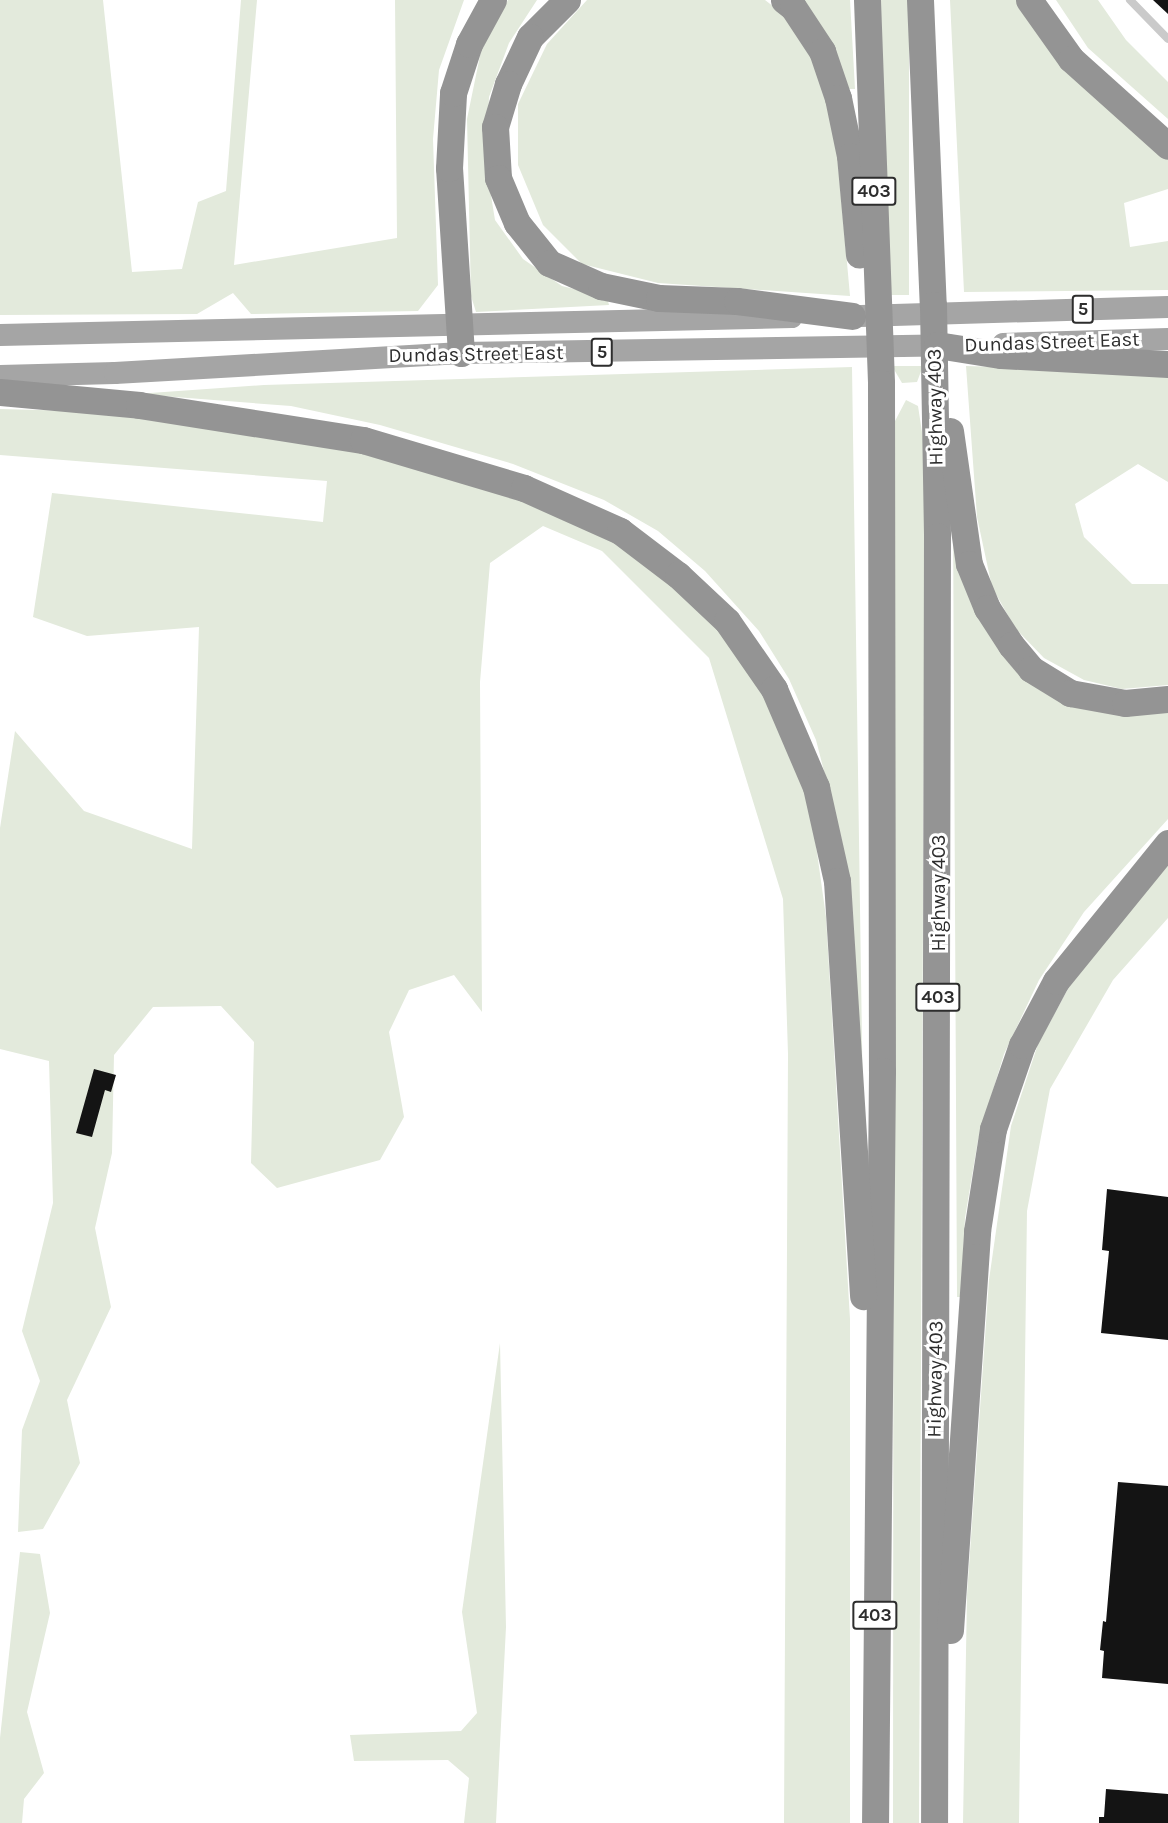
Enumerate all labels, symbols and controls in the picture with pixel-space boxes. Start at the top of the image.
road number: 403 [850,176,898,206]
road number: 5 [1071,294,1095,324]
street label: Dundas Street East [964,327,1140,357]
road number: 5 [590,337,614,367]
street label: Dundas Street East [388,340,564,368]
street label: Highway 403 [922,348,948,466]
street label: Highway 403 [926,834,950,952]
road number: 403 [914,982,962,1012]
street label: Highway 403 [922,1320,948,1438]
road number: 403 [851,1600,899,1630]

